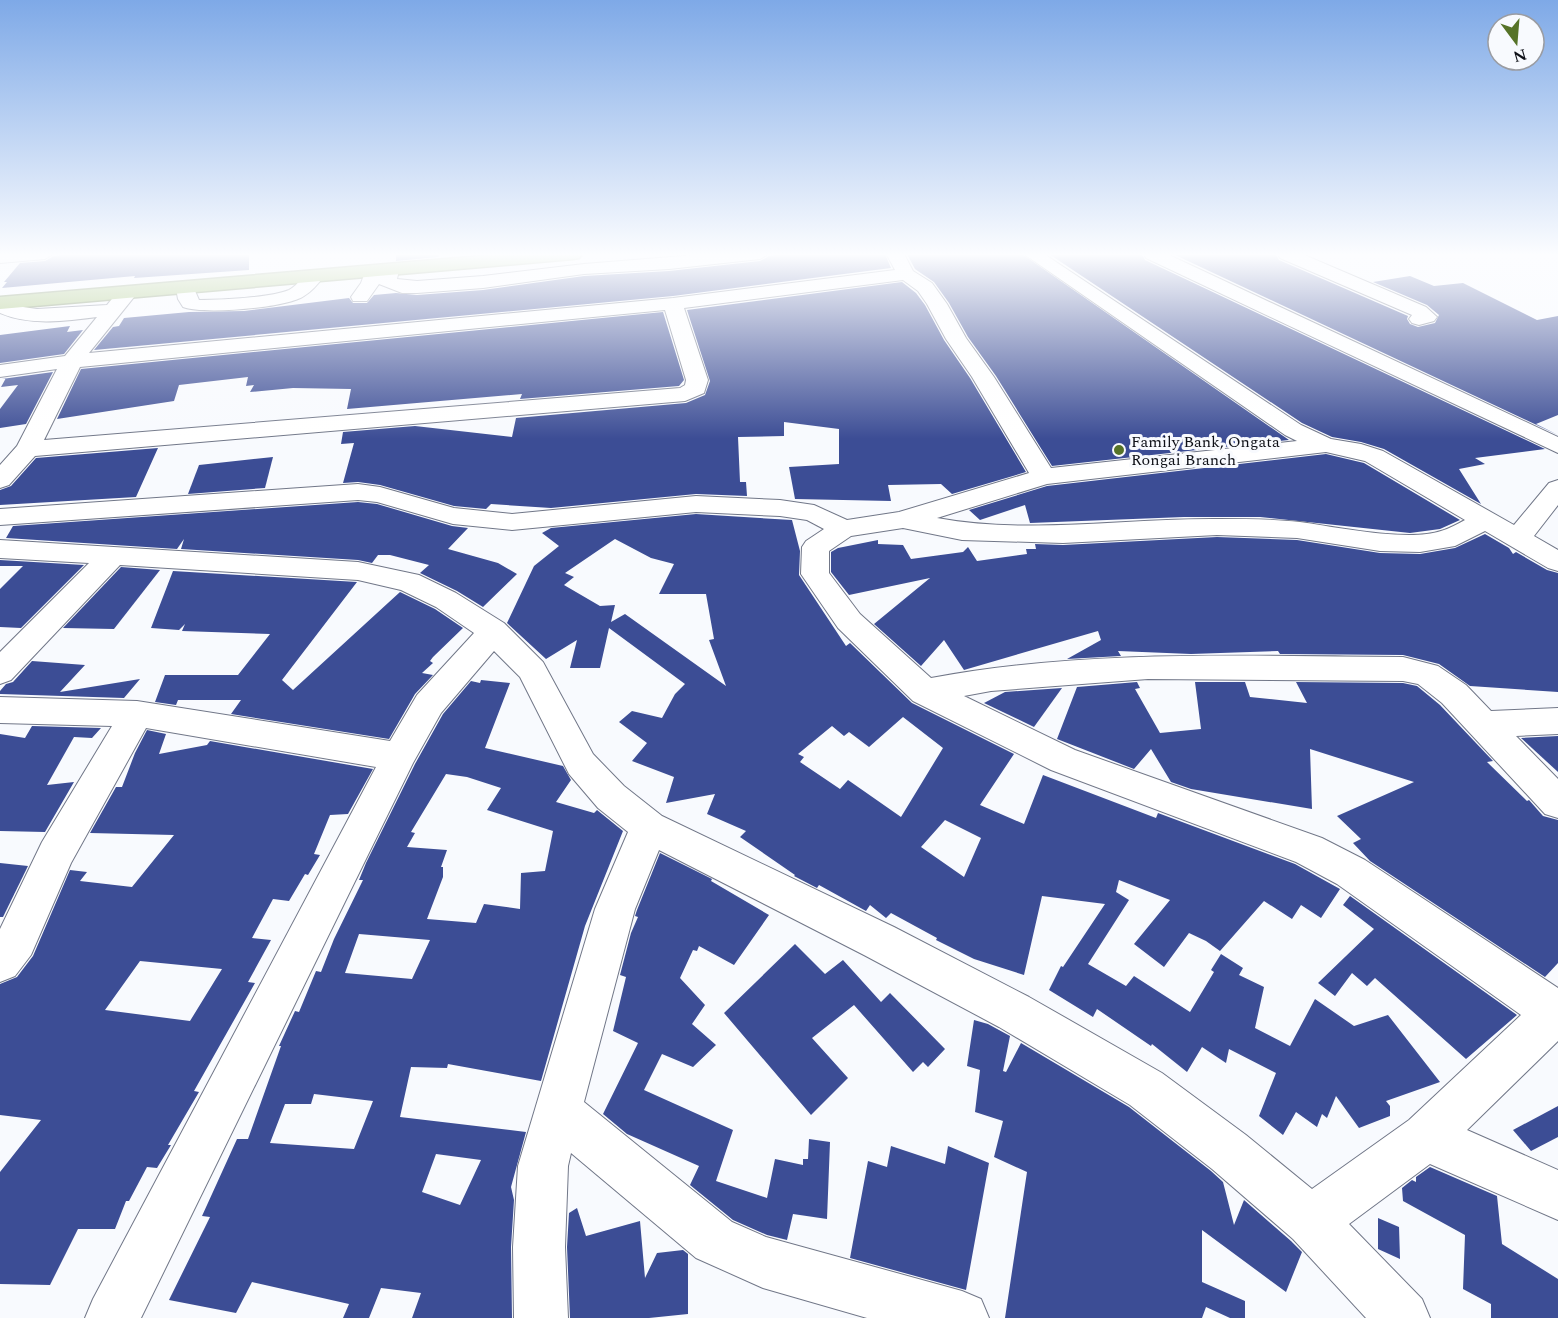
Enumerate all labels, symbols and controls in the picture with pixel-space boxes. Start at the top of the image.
north arrow [1486,12,1546,72]
text: N [1510,42,1529,69]
place label: Family Bank, Ongata Rongai Branch [1131,430,1280,472]
marker: Family Bank, Ongata Rongai Branch [1112,443,1126,457]

